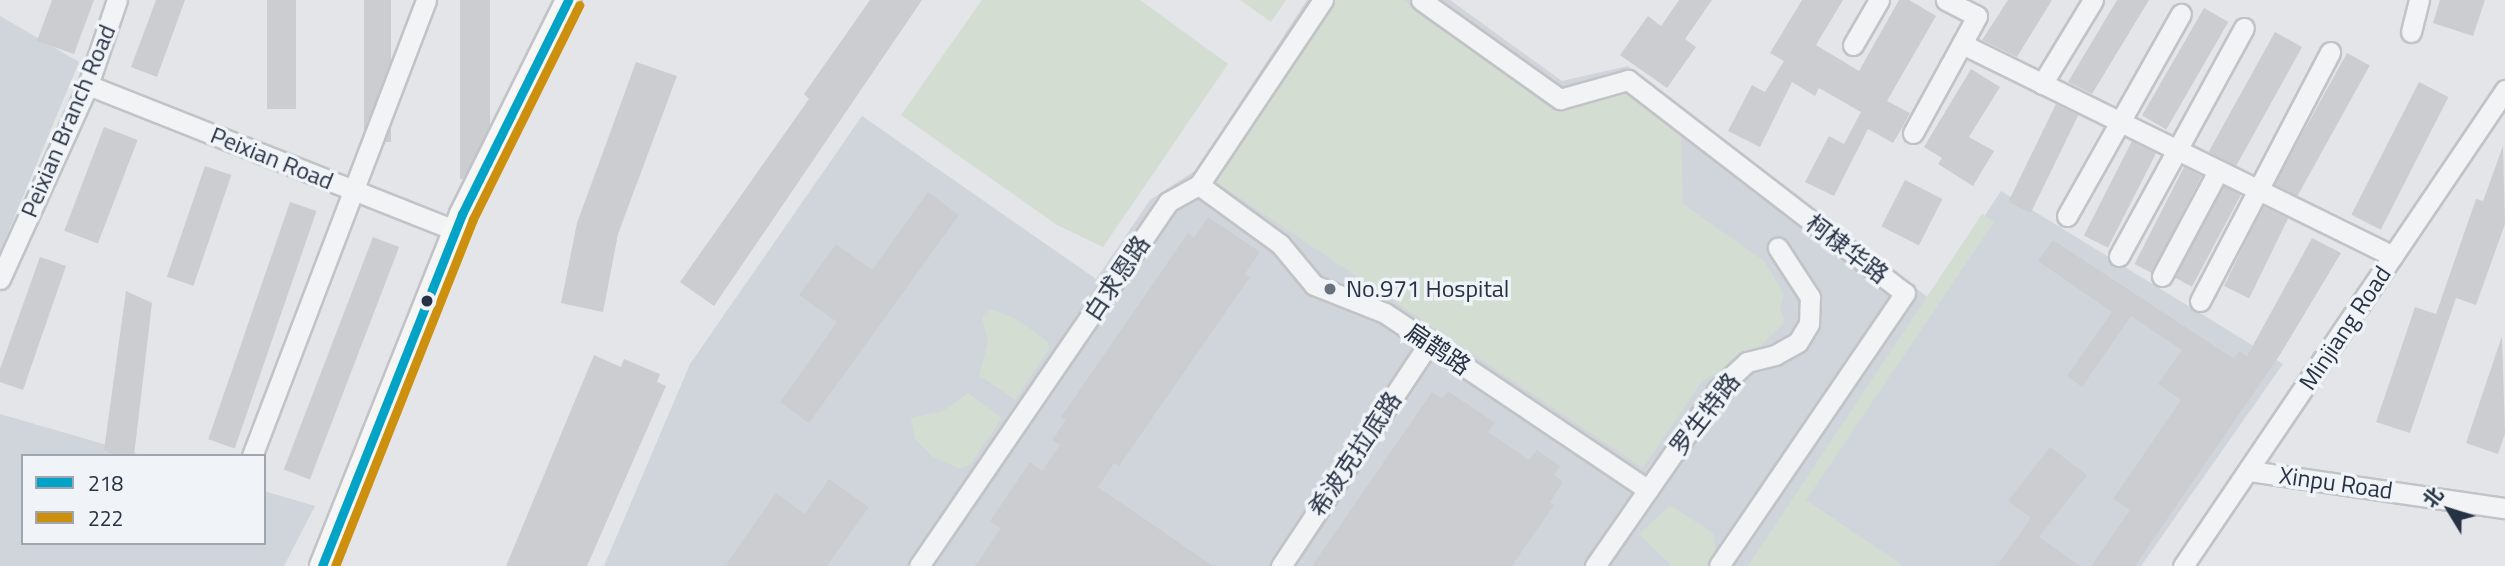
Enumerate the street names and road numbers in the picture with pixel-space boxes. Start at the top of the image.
street label: Peixian Branch Road [14,20,122,222]
street label: Peixian Road [206,120,338,196]
street label: 柯棣华路 [1800,209,1894,289]
street label: 白求恩路 [1078,230,1156,326]
street label: Minjiang Road [2293,261,2397,395]
street label: 扁鹊路 [1400,317,1476,381]
street label: 罗生特路 [1664,367,1746,461]
street label: 希波克拉底路 [1303,386,1407,522]
street label: Xinpu Road [2277,461,2395,505]

